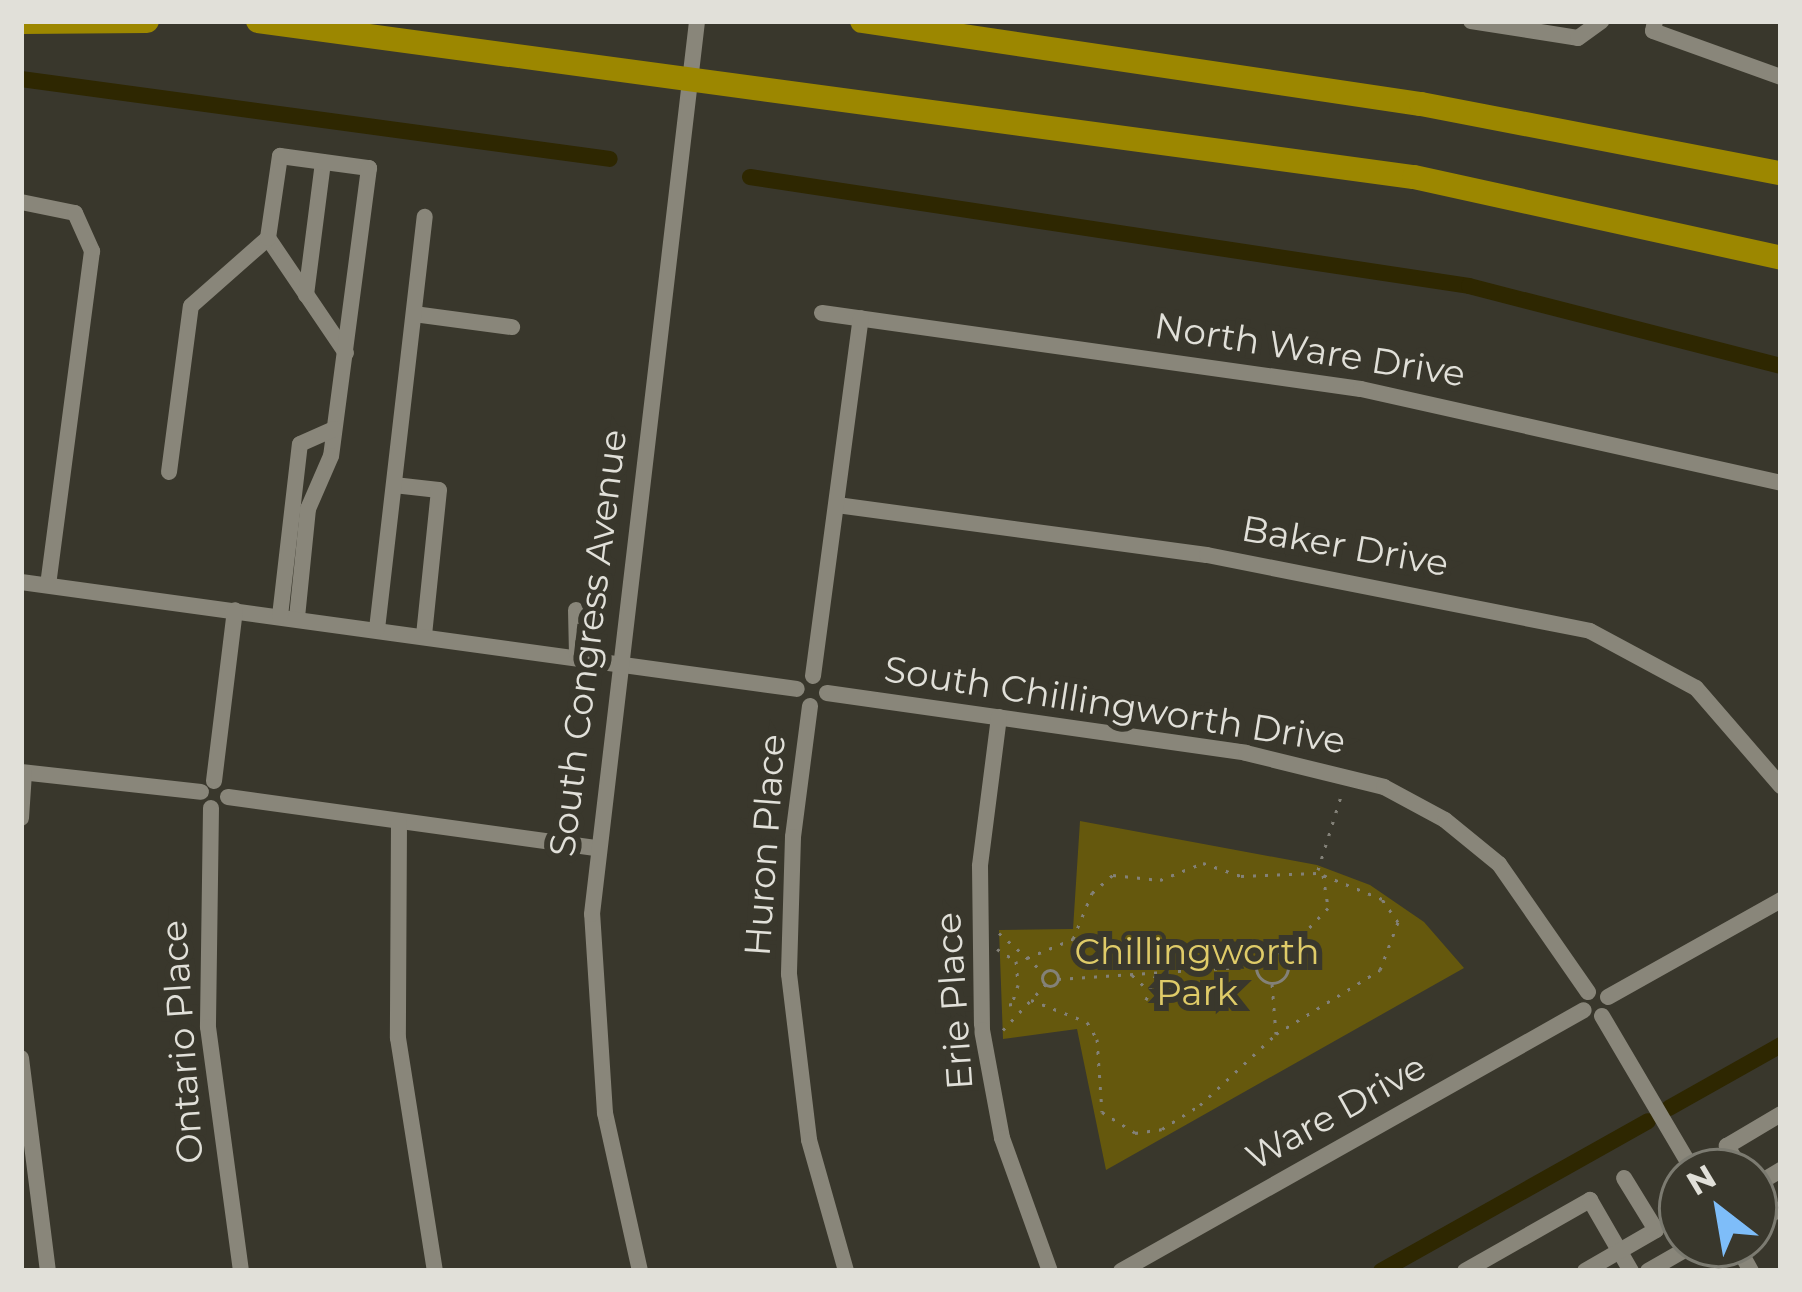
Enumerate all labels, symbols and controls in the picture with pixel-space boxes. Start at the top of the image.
street label: North Ware Drive [1152,304,1468,396]
street label: South Congress Avenue [540,427,636,859]
street label: Baker Drive [1238,507,1452,585]
street label: South Chillingworth Drive [881,647,1349,763]
street label: Huron Place [736,733,794,957]
street label: Erie Place [926,911,982,1091]
street label: Ontario Place [152,919,212,1165]
park label: Chillingworth Park [1074,929,1320,1014]
street label: Ware Drive [1239,1045,1433,1179]
north arrow [1658,1148,1778,1268]
text: N [1679,1156,1723,1204]

